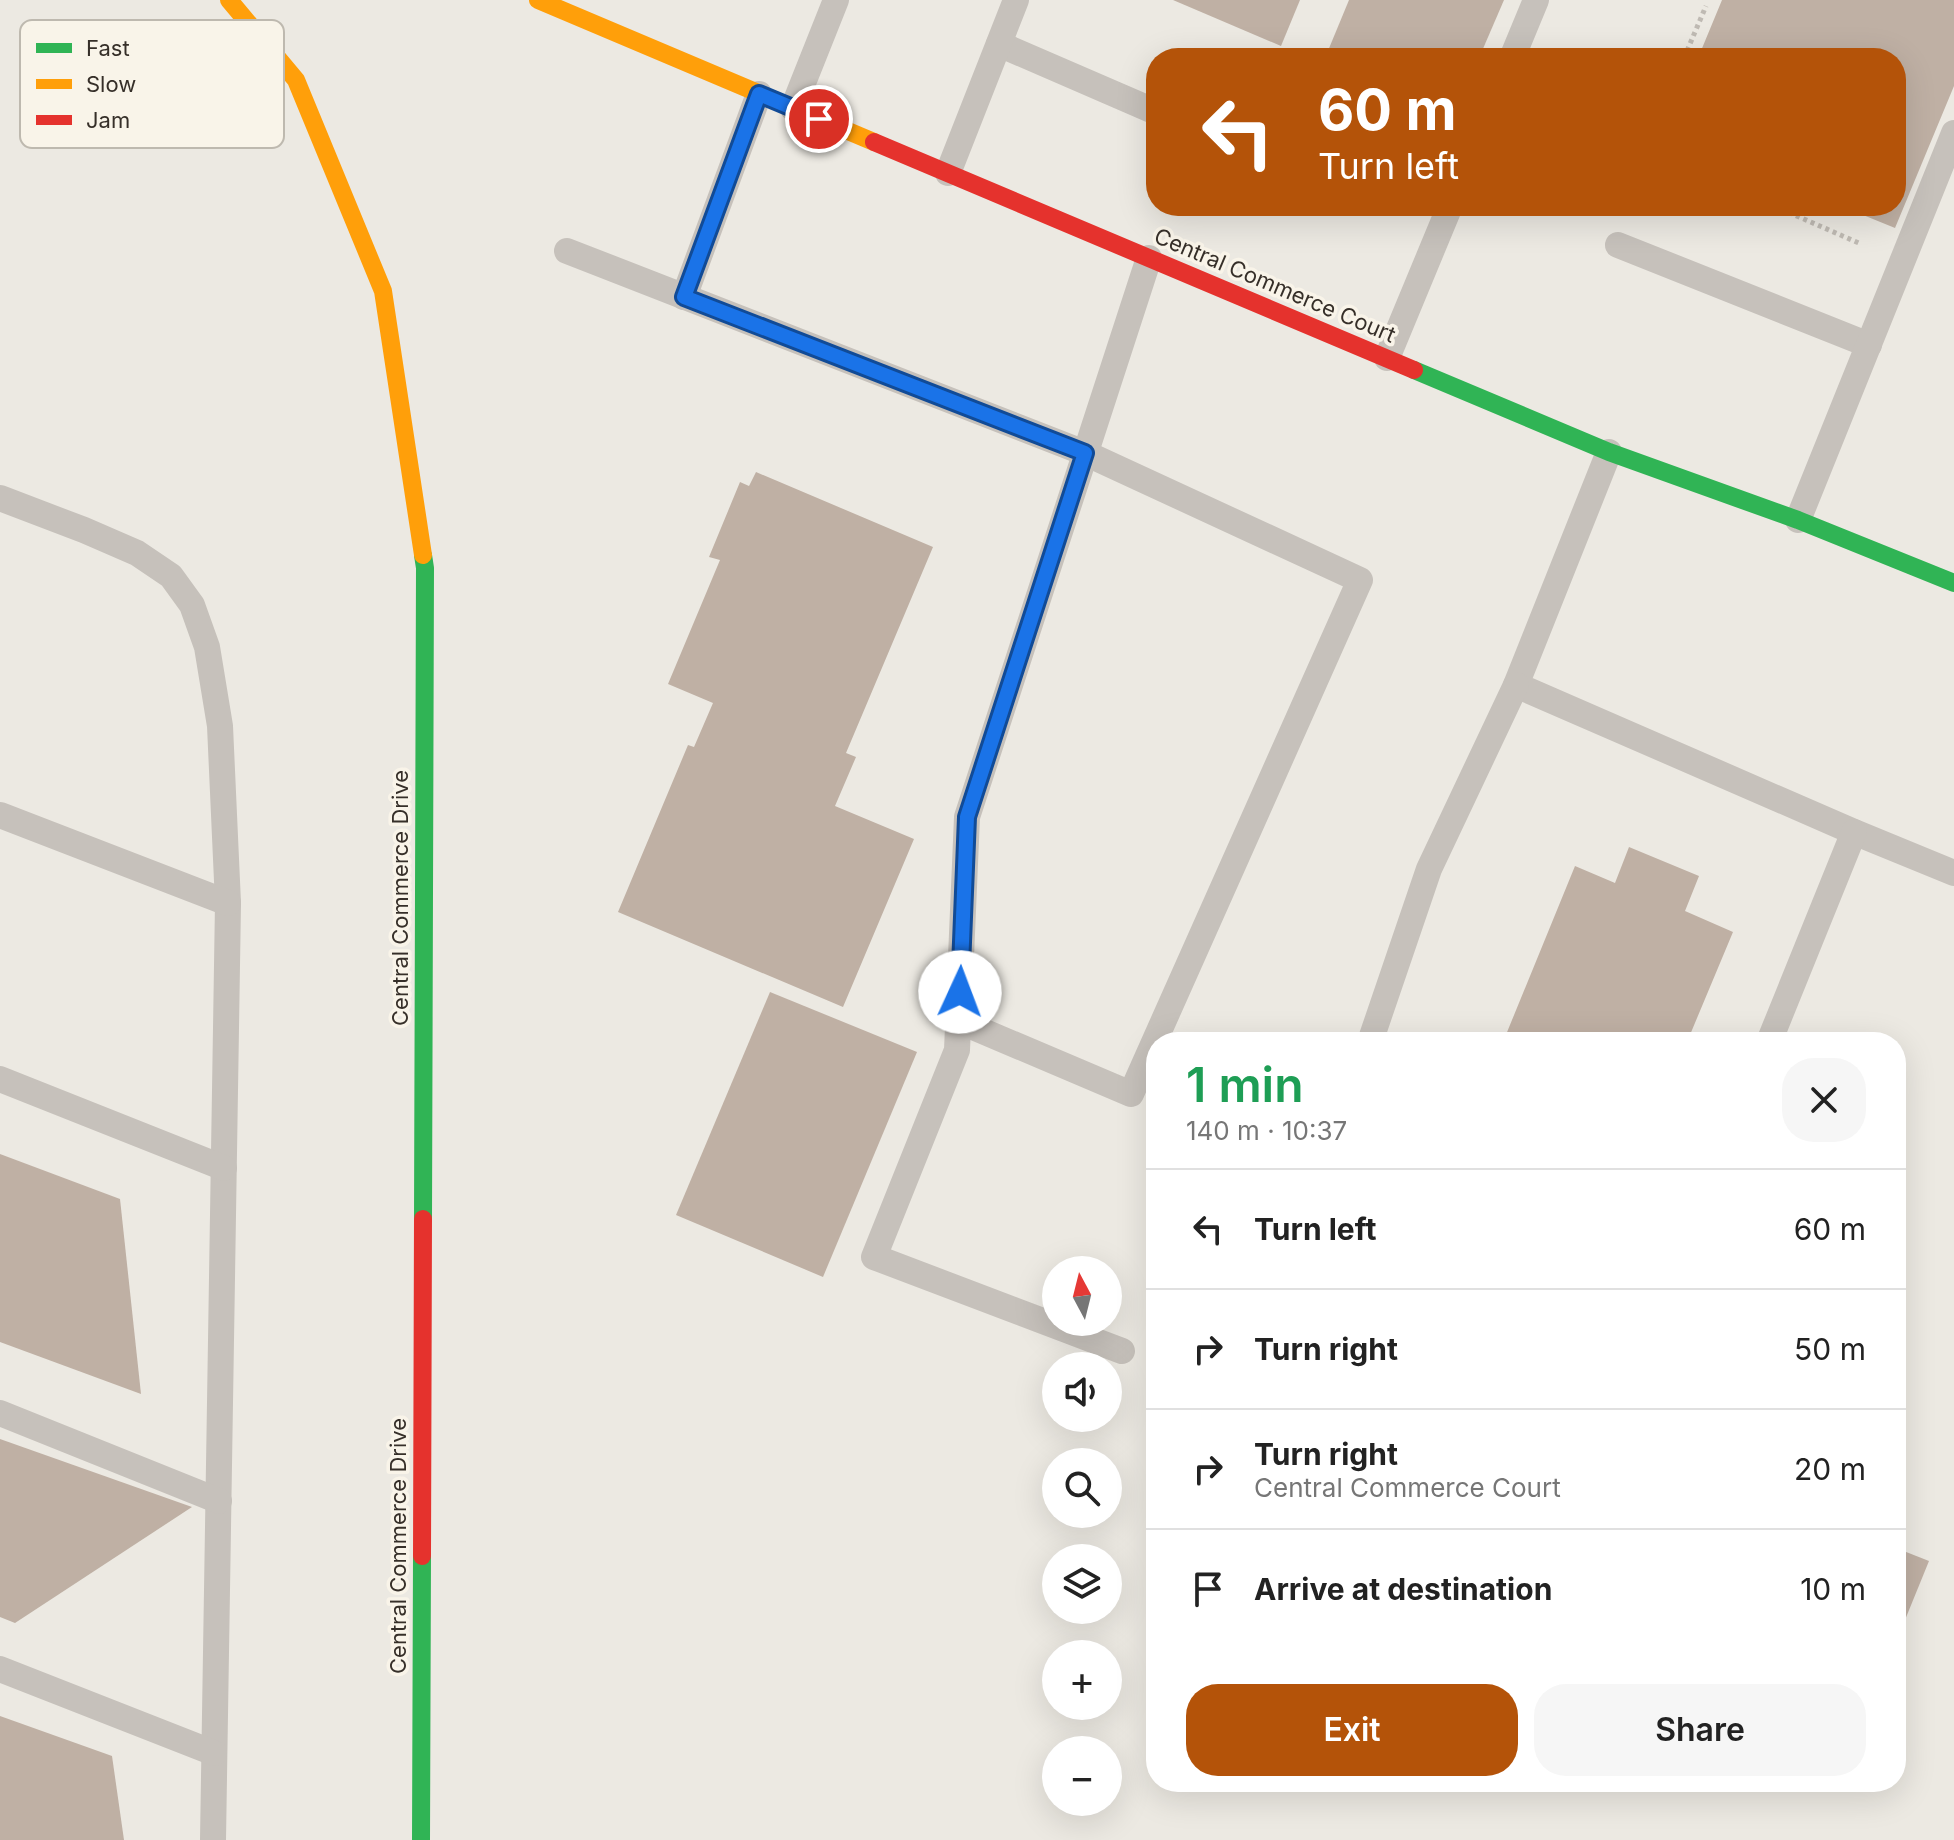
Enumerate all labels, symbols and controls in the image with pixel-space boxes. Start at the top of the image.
legend [20,20,284,148]
text: Fast [86,35,130,61]
text: Slow [86,71,136,97]
text: 60 m [1318,76,1457,144]
icon: left [1186,80,1290,184]
pin [785,85,853,153]
icon: arrive [797,97,841,141]
text: Jam [86,107,130,133]
text: Turn left [1318,144,1459,188]
street label: Central Commerce Court [1150,222,1400,348]
street label: Central Commerce Drive [387,770,413,1026]
position arrow [918,950,1002,1034]
text: 1 min [1186,1055,1304,1114]
button: close [1782,1058,1866,1142]
text: 140 m · 10:37 [1186,1115,1347,1146]
icon: left [1186,1207,1230,1251]
text: Turn left [1254,1211,1376,1247]
text: 60 m [1794,1211,1866,1247]
north arrow [1042,1256,1122,1336]
map controls [1042,1256,1122,1816]
icon: right [1186,1327,1230,1371]
text: Turn right [1254,1331,1398,1367]
text: 50 m [1794,1331,1866,1367]
button: sound [1042,1352,1122,1432]
street label: Central Commerce Drive [385,1418,411,1674]
text: Turn right [1254,1436,1398,1472]
icon: right [1186,1447,1230,1491]
button: search [1042,1448,1122,1528]
text: 20 m [1794,1451,1866,1487]
text: Central Commerce Court [1254,1472,1561,1503]
button: layers [1042,1544,1122,1624]
icon: arrive [1186,1567,1230,1611]
text: Arrive at destination [1254,1571,1552,1607]
text: 10 m [1800,1571,1866,1607]
button: + [1042,1640,1122,1720]
button: Exit [1186,1684,1518,1776]
button: Share [1534,1684,1866,1776]
button: − [1042,1736,1122,1816]

